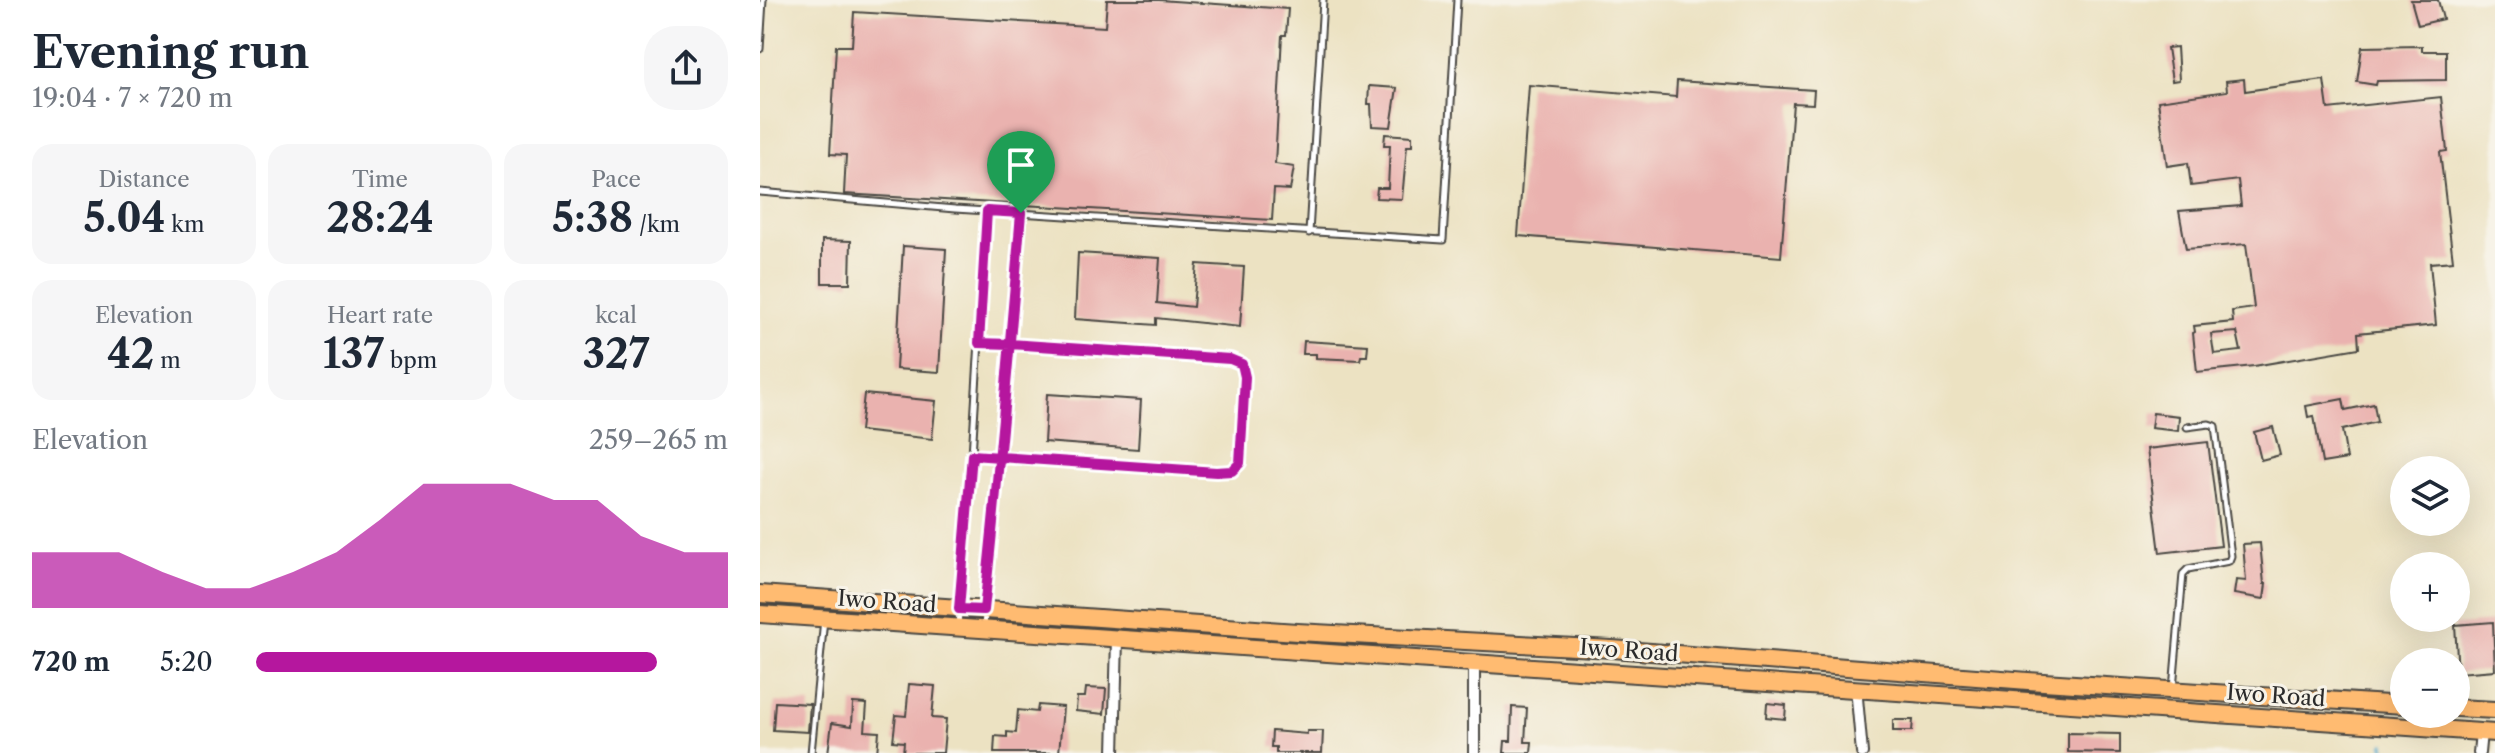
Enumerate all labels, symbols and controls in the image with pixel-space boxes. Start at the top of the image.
text: Evening run [32,25,309,79]
button: share [644,26,728,110]
text: 19:04 · 7 × 720 m [32,82,233,114]
pin [987,131,1055,213]
icon: arrive [999,143,1043,187]
text: Distance [98,166,190,193]
text: Time [352,166,408,193]
text: Pace [591,166,641,193]
text: 5.04 [84,193,165,242]
text: 28:24 [326,193,434,242]
text: 5:38 [552,193,633,242]
text: km [165,211,204,238]
text: /km [633,211,680,238]
text: Elevation [95,302,193,329]
text: Heart rate [327,302,433,329]
text: kcal [595,302,637,329]
text: 42 [107,329,154,378]
text: 137 [323,329,384,378]
text: 327 [582,329,650,378]
text: m [154,347,181,374]
text: bpm [384,347,437,374]
text: Elevation [32,424,148,456]
text: 259–265 m [589,424,728,456]
map controls [2390,456,2470,728]
button: layers [2390,456,2470,536]
button: + [2390,552,2470,632]
street label: Iwo Road [837,585,937,618]
street label: Iwo Road [1579,634,1679,667]
text: 720 m [32,646,110,678]
text: 5:20 [160,646,213,678]
button: − [2390,648,2470,728]
street label: Iwo Road [2226,679,2326,712]

